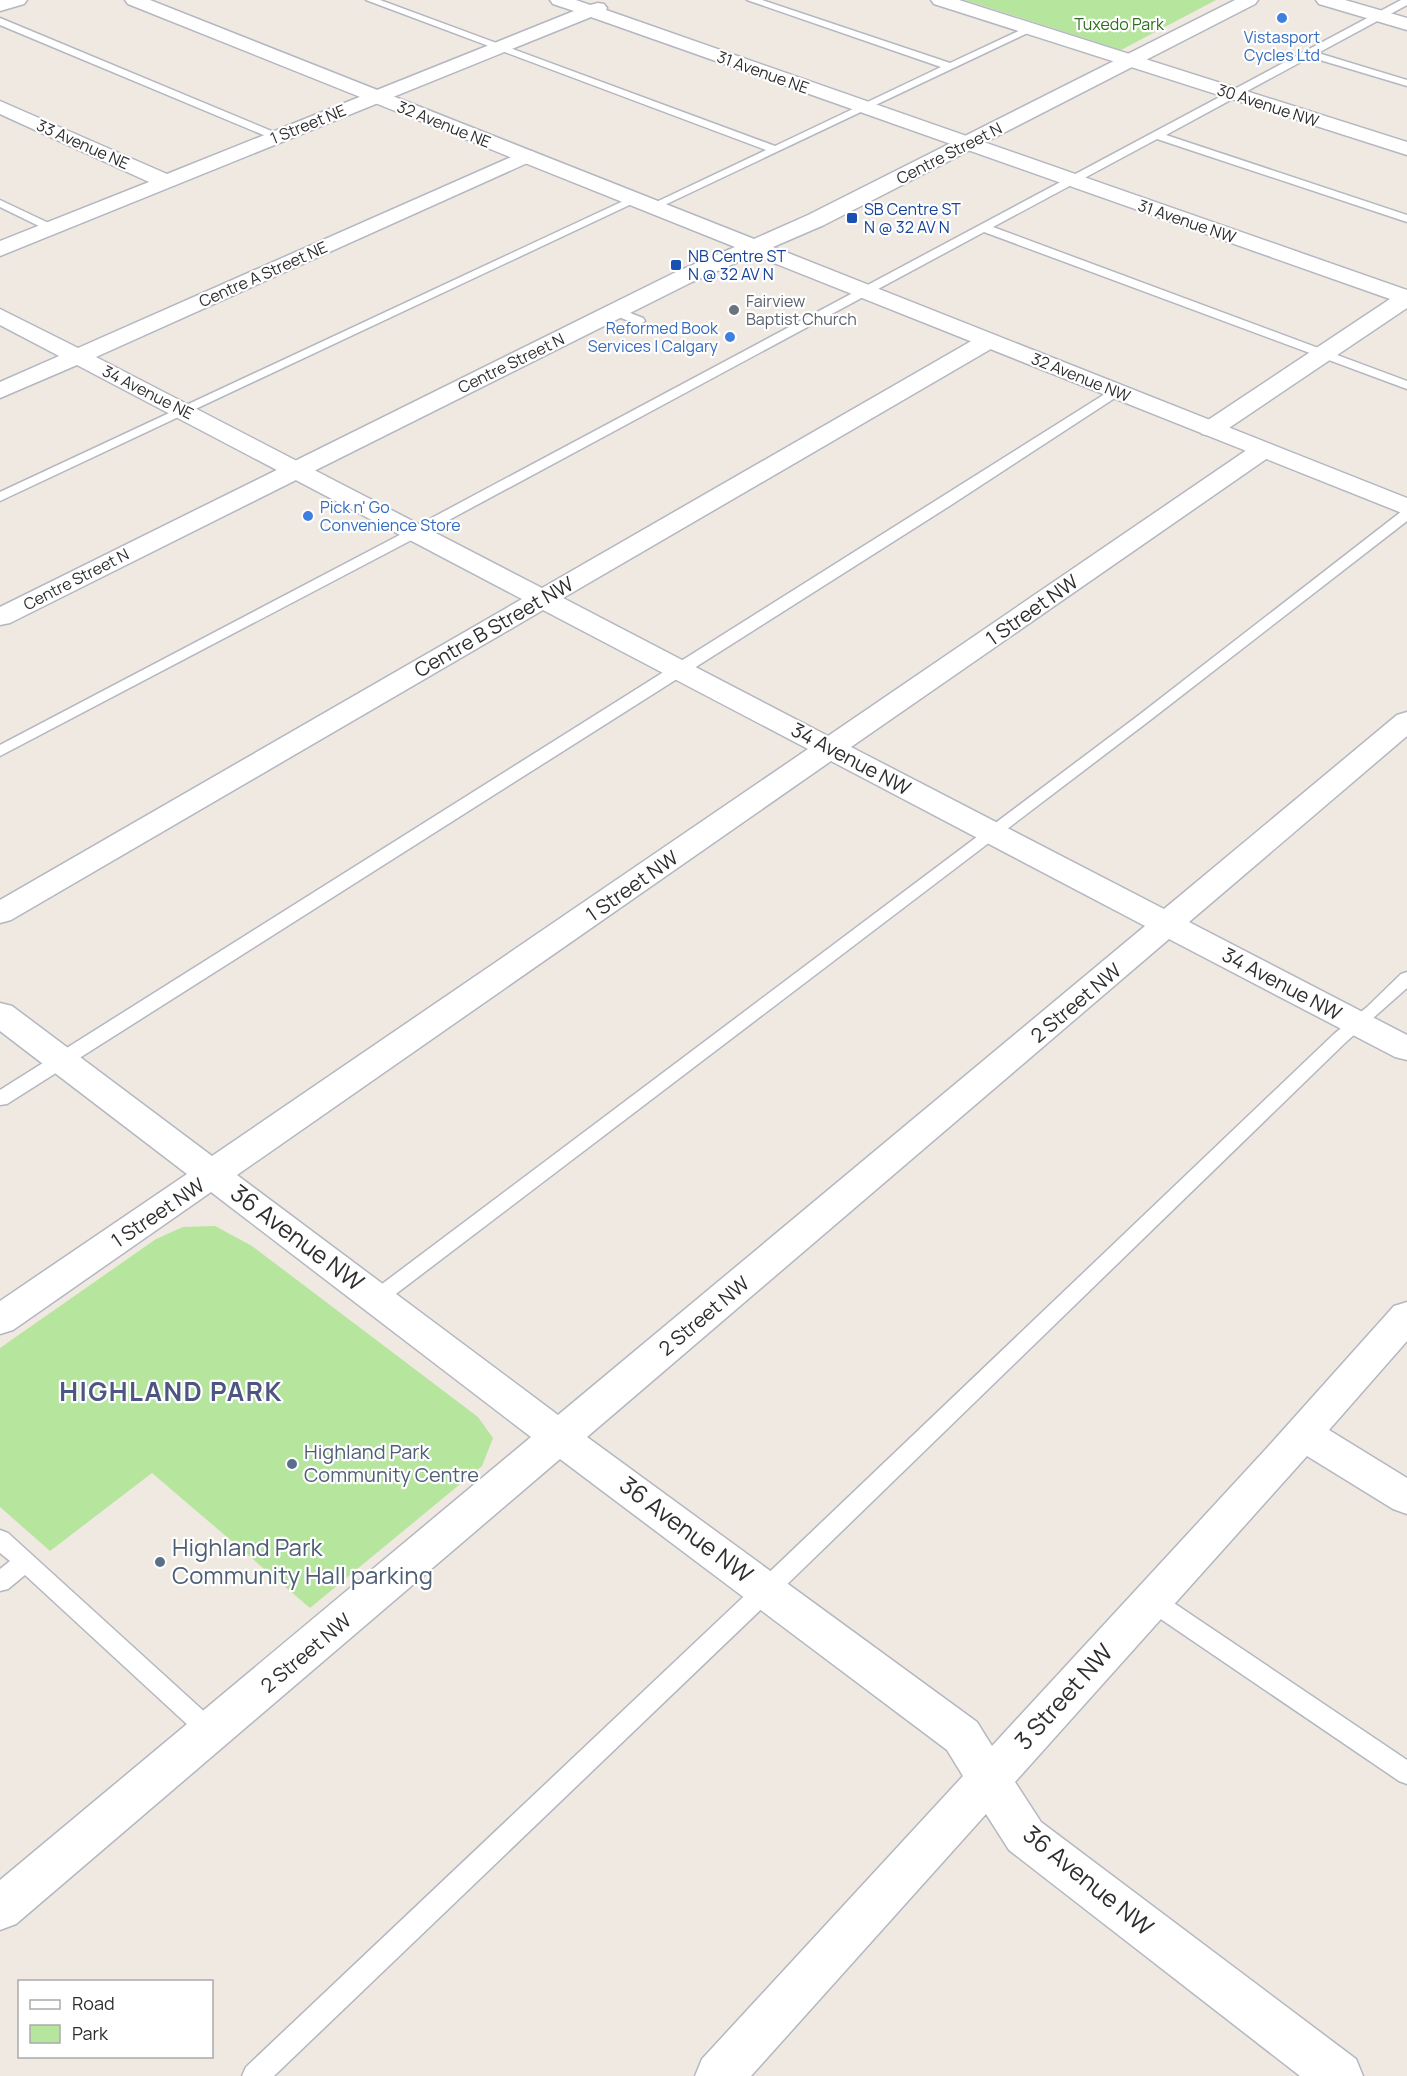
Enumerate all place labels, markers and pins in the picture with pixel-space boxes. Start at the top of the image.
marker: Vistasport Cycles Ltd [1275,11,1289,25]
place label: Vistasport Cycles Ltd [1244,26,1320,66]
place label: SB Centre ST N @ 32 AV N [864,198,961,238]
marker: SB Centre ST N @ 32 AV N [845,211,859,225]
place label: NB Centre ST N @ 32 AV N [688,245,786,285]
marker: NB Centre ST N @ 32 AV N [669,258,683,272]
place label: Fairview Baptist Church [746,290,857,330]
marker: Fairview Baptist Church [727,303,741,317]
place label: Reformed Book Services | Calgary [588,317,719,357]
marker: Reformed Book Services | Calgary [723,330,737,344]
place label: Pick n' Go Convenience Store [320,496,461,536]
marker: Pick n' Go Convenience Store [301,509,315,523]
place label: Highland Park Community Centre [304,1438,479,1488]
marker: Highland Park Community Centre [285,1457,299,1471]
place label: Highland Park Community Hall parking [172,1530,433,1591]
marker: Highland Park Community Hall parking [153,1555,167,1569]

